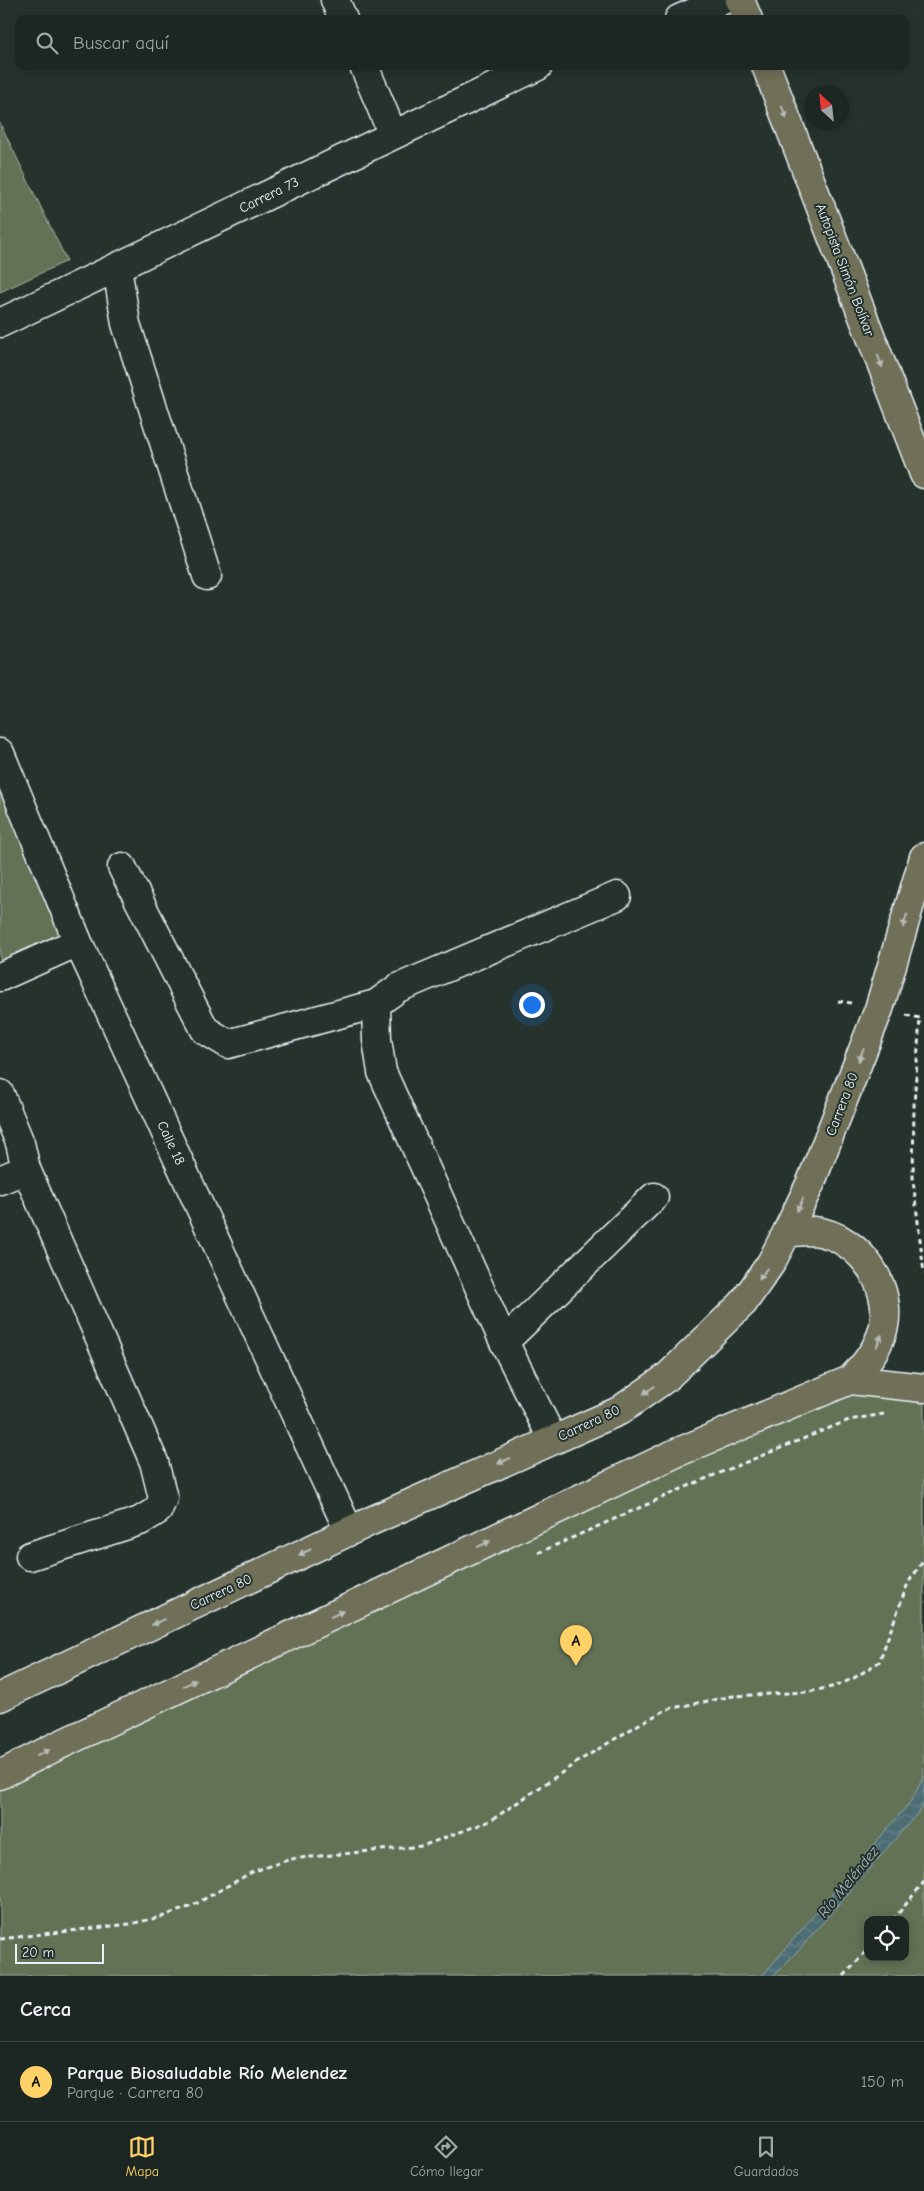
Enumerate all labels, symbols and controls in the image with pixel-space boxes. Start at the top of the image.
search box [15,15,909,70]
icon: search [33,29,61,57]
text: Buscar aquí [73,32,169,54]
north arrow [804,85,849,130]
one-way arrow [780,105,788,119]
street label: Carrera 73 [236,173,302,217]
street label: Autopista Simón Bolívar [812,201,878,339]
one-way arrow [877,354,885,368]
one-way arrow [901,914,909,929]
your location [519,992,545,1018]
one-way arrow [857,1047,864,1062]
street label: Carrera 80 [822,1070,862,1138]
street label: Calle 18 [153,1118,189,1168]
one-way arrow [796,1198,804,1212]
one-way arrow [758,1268,768,1281]
one-way arrow [875,1334,883,1348]
one-way arrow [643,1385,656,1395]
street label: Carrera 80 [555,1401,623,1445]
one-way arrow [497,1458,511,1466]
one-way arrow [477,1540,491,1548]
one-way arrow [298,1548,312,1556]
street label: Carrera 80 [187,1570,255,1614]
one-way arrow [330,1609,344,1617]
one-way arrow [151,1618,165,1626]
pin: A [560,1625,592,1666]
one-way arrow [183,1679,197,1687]
one-way arrow [36,1749,51,1757]
water label: Río Meléndez [814,1842,883,1921]
map controls [864,1916,909,1961]
button: locate [864,1916,909,1961]
scale bar [15,1941,104,1964]
text: 20 m [22,1944,54,1961]
text: Cerca [20,1997,71,2021]
text: Parque Biosaludable Río Melendez [67,2062,347,2084]
text: A [32,2073,40,2091]
text: 150 m [861,2073,904,2091]
text: Parque · Carrera 80 [67,2084,204,2102]
tab: Mapa [125,2133,159,2180]
tab: Cómo llegar [410,2133,483,2180]
tab: Guardados [734,2133,799,2180]

